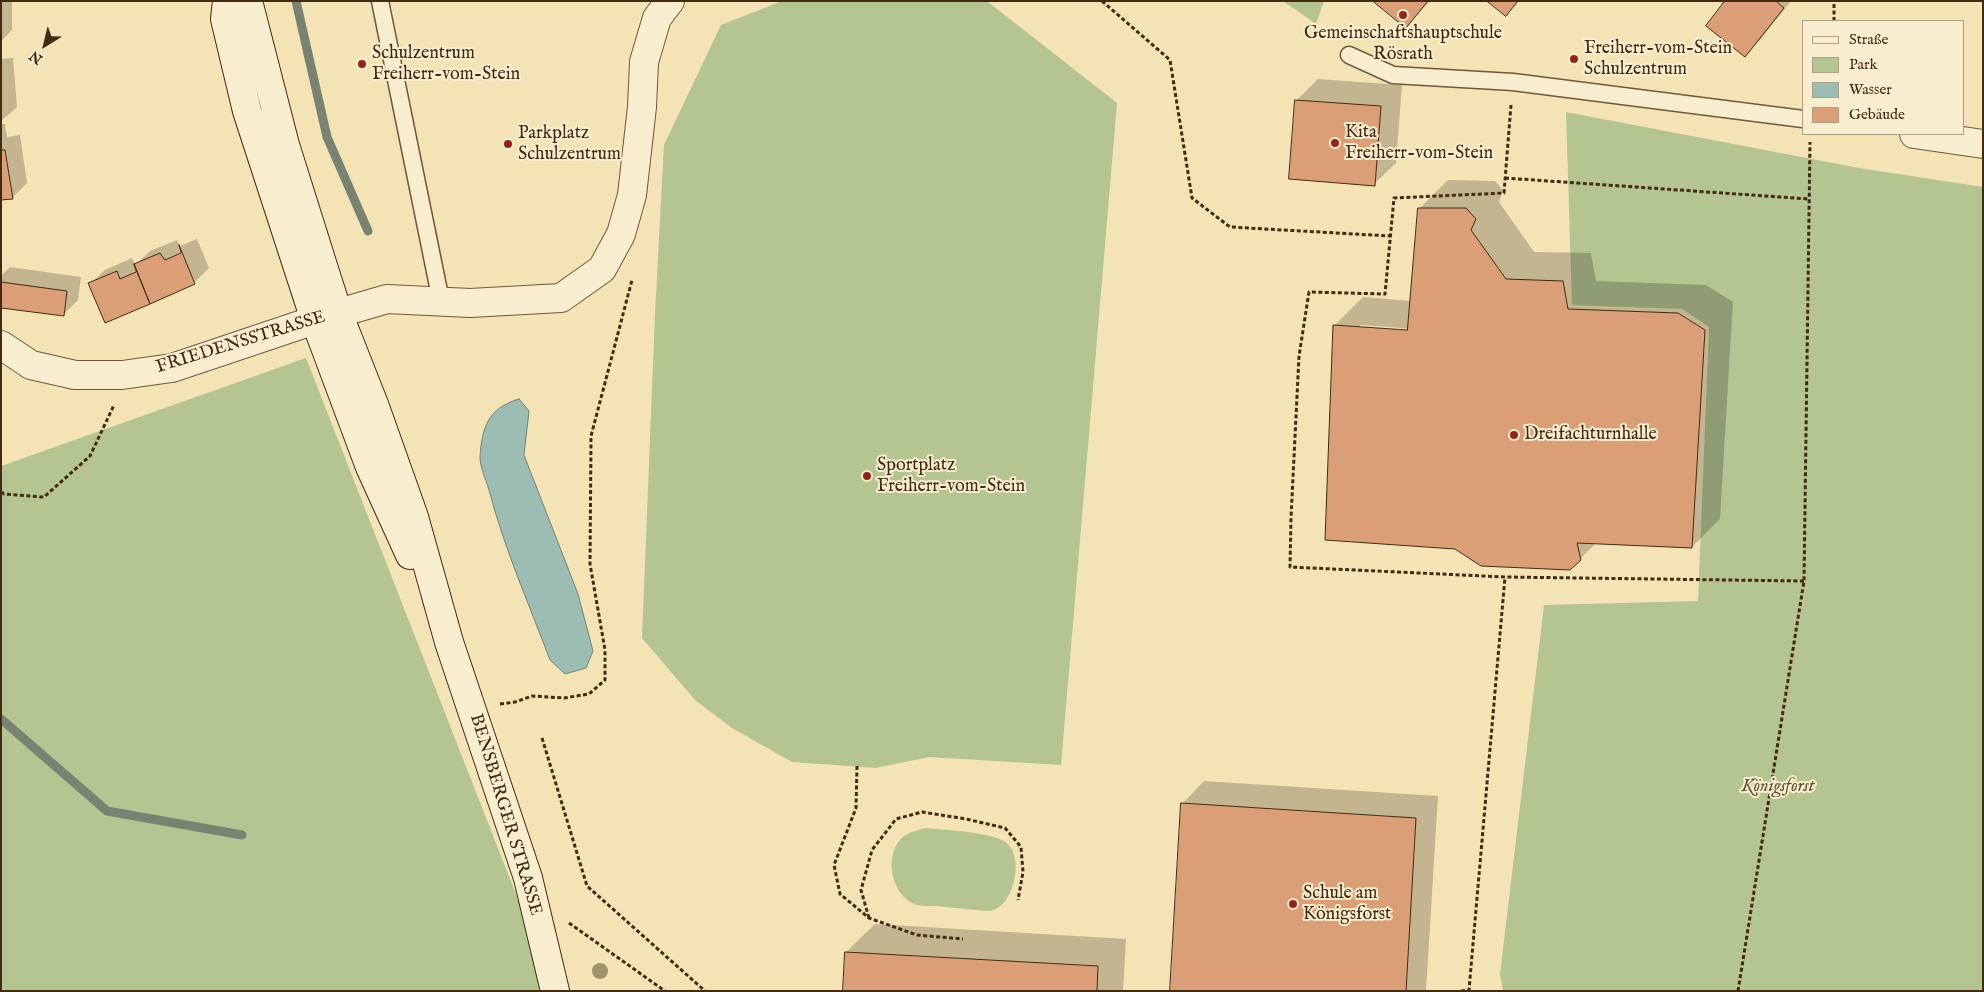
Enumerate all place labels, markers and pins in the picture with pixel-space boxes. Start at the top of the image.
marker: Gemeinschaftshauptschule Rösrath [1397,9,1409,21]
place label: Gemeinschaftshauptschule Rösrath [1304,23,1502,66]
place label: Freiherr-vom-Stein Schulzentrum [1584,38,1732,80]
place label: Schulzentrum Freiherr-vom-Stein [372,43,520,86]
marker: Freiherr-vom-Stein Schulzentrum [1568,53,1580,65]
marker: Schulzentrum Freiherr-vom-Stein [356,58,368,70]
place label: Kita Freiherr-vom-Stein [1345,122,1493,164]
place label: Parkplatz Schulzentrum [518,123,621,166]
marker: Kita Freiherr-vom-Stein [1329,137,1341,149]
marker: Parkplatz Schulzentrum [502,138,514,150]
place label: Dreifachturnhalle [1524,424,1657,446]
marker: Dreifachturnhalle [1508,429,1520,441]
place label: Sportplatz Freiherr-vom-Stein [877,455,1025,498]
marker: Sportplatz Freiherr-vom-Stein [861,470,873,482]
place label: Schule am Königsforst [1303,883,1391,926]
marker: Schule am Königsforst [1287,898,1299,910]

